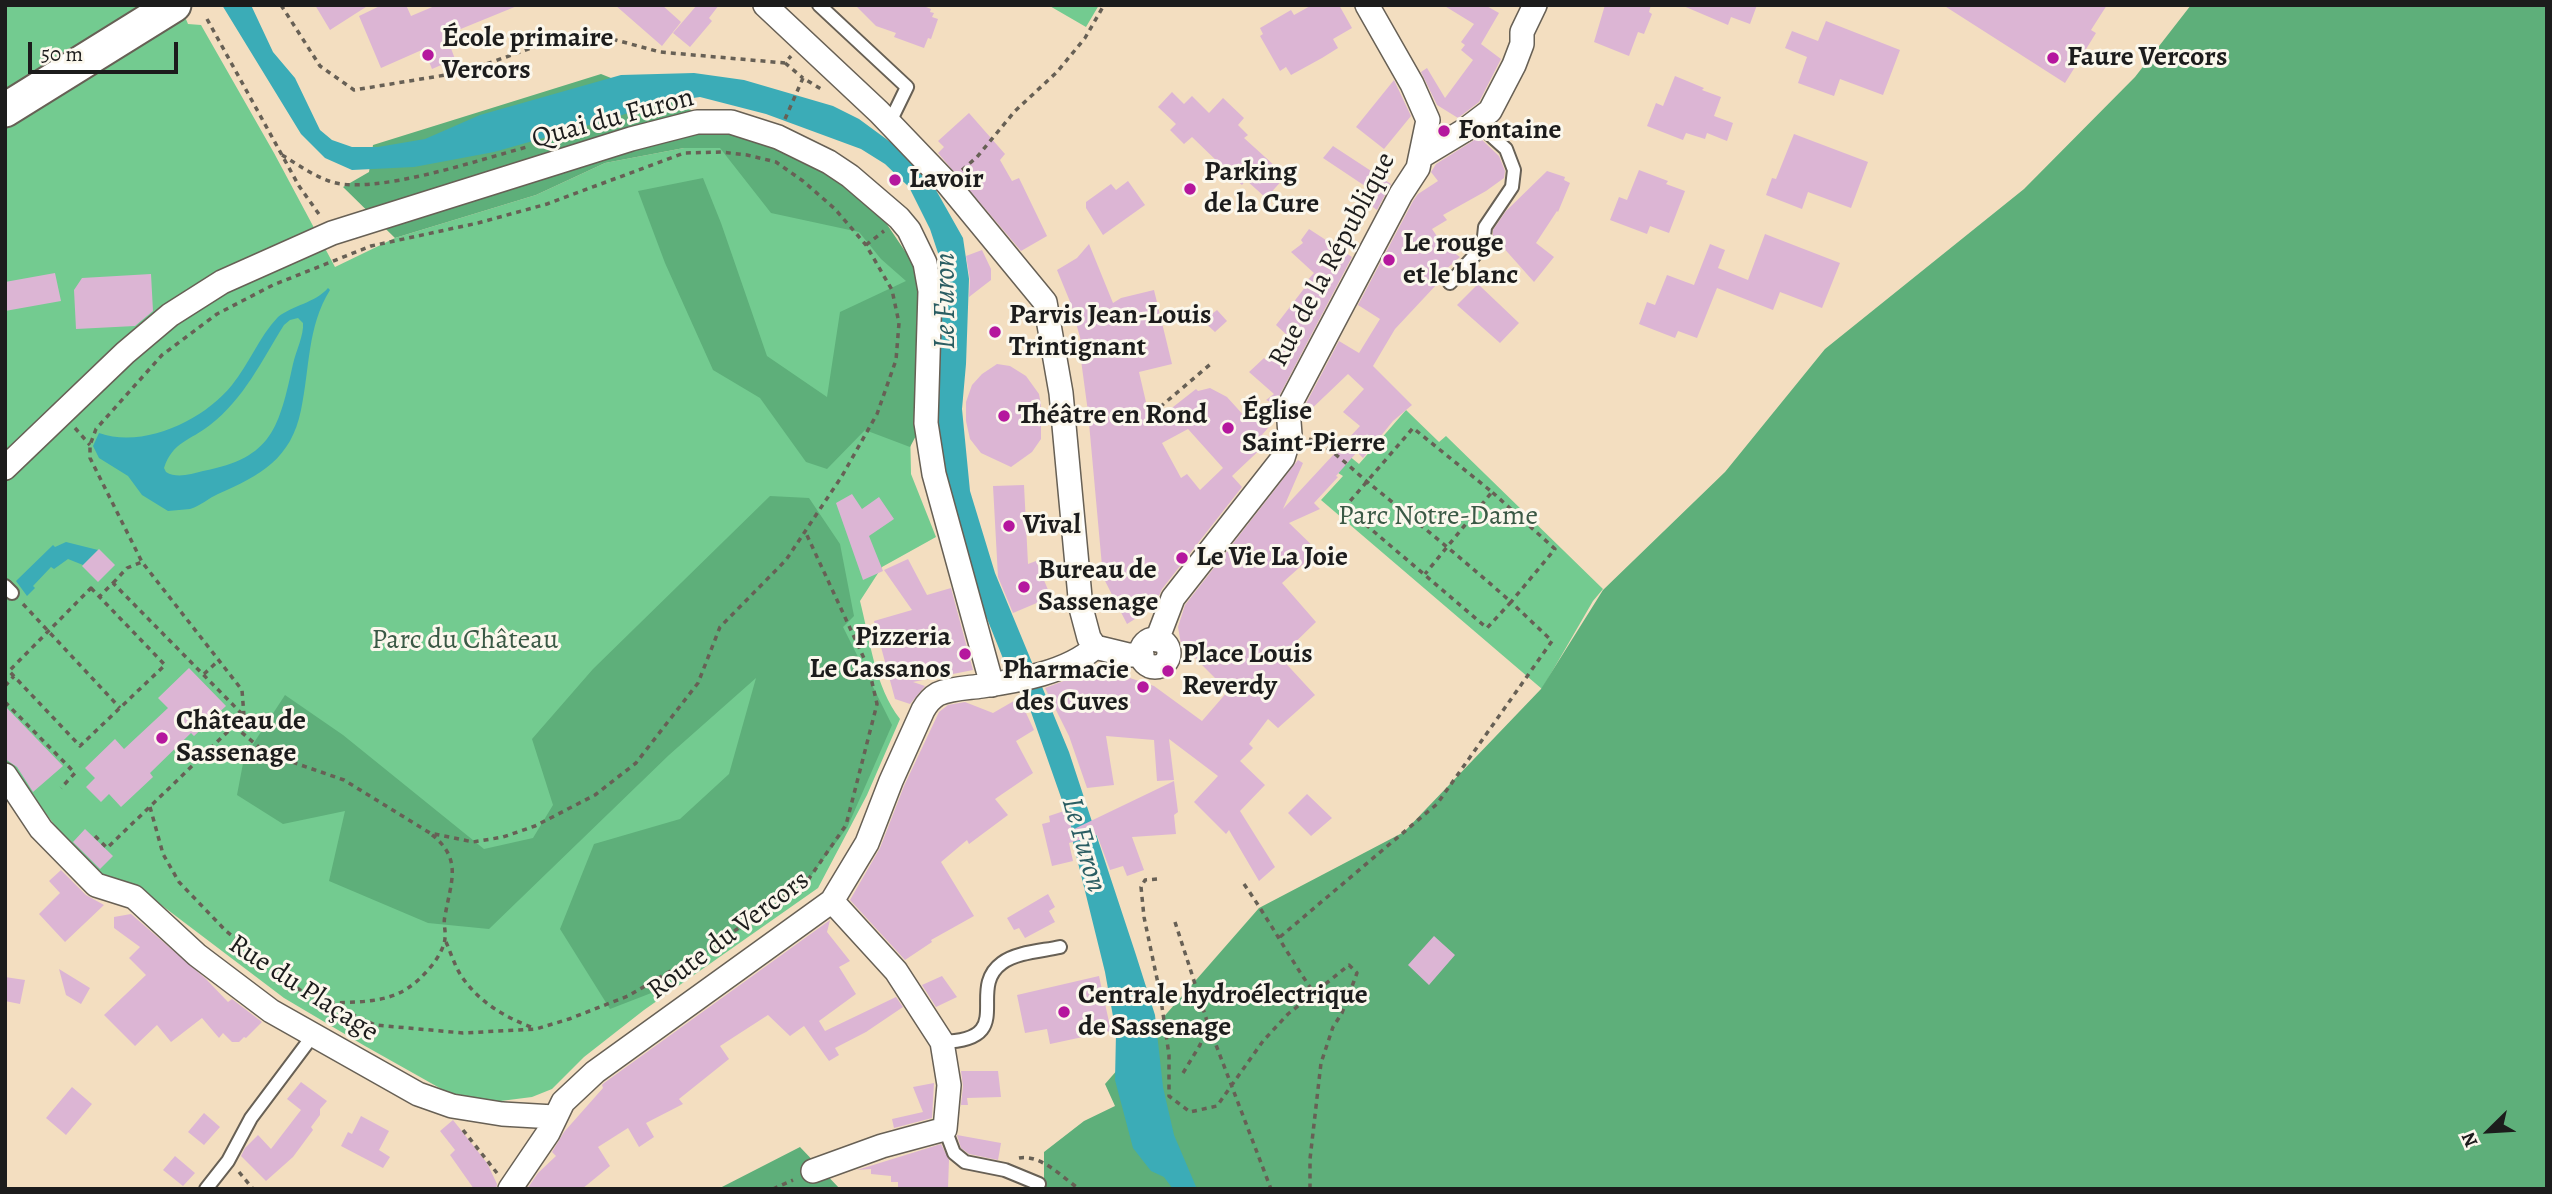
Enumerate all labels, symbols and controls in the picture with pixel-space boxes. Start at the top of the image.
place label: École primaire Vercors [442,22,613,88]
scale bar [32,28,182,72]
text: 50 m [41,40,83,68]
place label: Faure Vercors [2067,41,2227,75]
marker: École primaire Vercors [420,47,436,63]
marker: Faure Vercors [2045,50,2061,66]
street label: Quai du Furon [528,81,698,157]
place label: Fontaine [1458,114,1561,148]
marker: Fontaine [1436,123,1452,139]
street label: Rue de la République [1262,147,1404,373]
place label: Parking de la Cure [1204,156,1319,222]
place label: Lavoir [909,163,984,197]
marker: Lavoir [887,172,903,188]
marker: Parking de la Cure [1182,181,1198,197]
place label: Le rouge et le blanc [1403,227,1518,293]
marker: Le rouge et le blanc [1381,252,1397,268]
water label: Le Furon [929,253,965,349]
place label: Parvis Jean-Louis Trintignant [1009,299,1211,365]
marker: Parvis Jean-Louis Trintignant [987,324,1003,340]
place label: Église Saint-Pierre [1242,395,1385,461]
place label: Théâtre en Rond [1018,399,1207,433]
marker: Théâtre en Rond [996,408,1012,424]
marker: Église Saint-Pierre [1220,420,1236,436]
park label: Parc Notre-Dame [1338,500,1538,534]
place label: Vival [1023,509,1081,543]
marker: Vival [1001,518,1017,534]
place label: Le Vie La Joie [1196,541,1348,575]
marker: Le Vie La Joie [1174,550,1190,566]
place label: Bureau de Sassenage [1038,554,1158,620]
marker: Bureau de Sassenage [1016,579,1032,595]
place label: Pizzeria Le Cassanos [810,621,951,687]
park label: Parc du Château [371,624,559,658]
place label: Place Louis Reverdy [1182,638,1313,704]
marker: Pizzeria Le Cassanos [957,646,973,662]
place label: Pharmacie des Cuves [1002,654,1129,720]
marker: Place Louis Reverdy [1160,663,1176,679]
marker: Pharmacie des Cuves [1135,679,1151,695]
place label: Château de Sassenage [176,705,306,771]
marker: Château de Sassenage [154,730,170,746]
water label: Le Furon [1052,793,1114,897]
street label: Route du Vercors [642,864,816,1008]
street label: Rue du Plaçage [222,928,384,1050]
place label: Centrale hydroélectrique de Sassenage [1078,979,1368,1045]
marker: Centrale hydroélectrique de Sassenage [1056,1004,1072,1020]
north arrow [2454,1096,2524,1166]
text: N [2455,1128,2485,1151]

